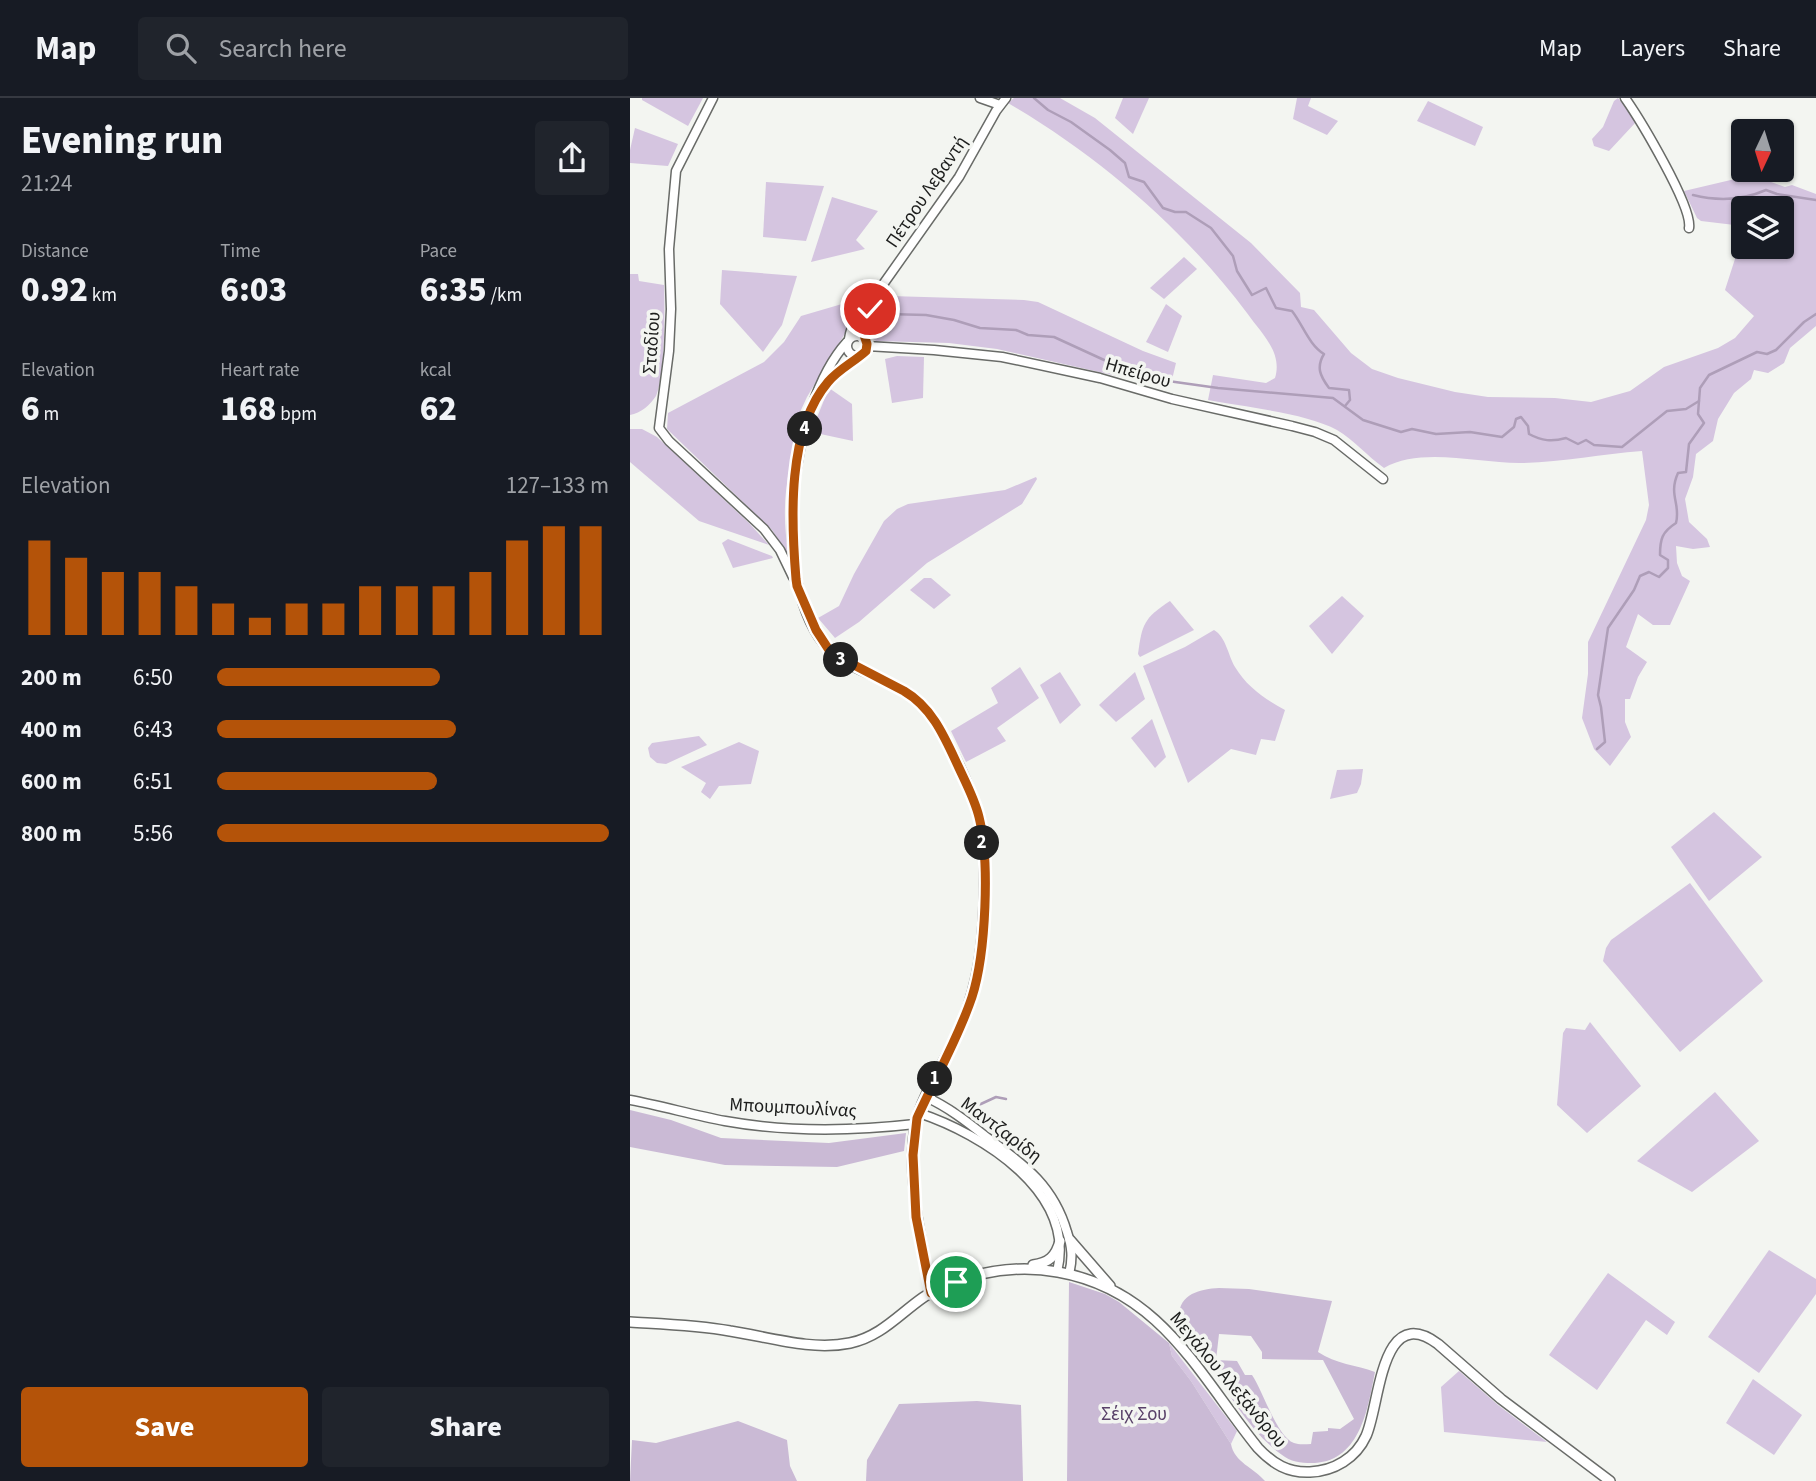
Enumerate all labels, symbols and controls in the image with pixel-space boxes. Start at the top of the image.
search box [138,17,628,80]
text: Map [35,25,96,72]
icon: search [162,29,200,67]
text: Search here [218,30,347,67]
text: Map [1539,31,1582,66]
text: Layers [1620,31,1685,66]
text: Share [1723,31,1781,66]
text: Evening run [21,114,223,168]
north arrow [1731,119,1794,182]
map controls [1731,119,1794,259]
button: share [535,121,609,195]
street label: Πέτρου Λεβαντή [879,130,975,254]
text: 21:24 [21,167,72,200]
button: layers [1731,196,1794,259]
text: Distance [21,238,89,265]
text: Time [220,238,260,265]
text: Pace [420,238,457,265]
text: 0.92 [21,265,88,315]
text: 6:03 [220,265,287,315]
text: 6:35 [420,265,487,315]
pin [840,279,900,339]
text: km [88,282,117,309]
text: /km [487,282,522,309]
icon: check [851,290,889,328]
street label: Σταδίου [636,311,668,375]
street label: Ηπείρου [1102,351,1174,395]
text: Elevation [21,357,95,384]
text: Heart rate [220,357,299,384]
text: kcal [420,357,452,384]
text: 6 [21,384,40,434]
text: 168 [220,384,276,434]
text: 62 [420,384,457,434]
text: m [40,401,59,428]
text: bpm [276,401,317,428]
pin: 4 [788,412,822,446]
text: 4 [799,415,810,442]
text: Elevation [21,469,111,502]
text: 127–133 m [506,469,609,502]
pin: 3 [824,642,858,678]
text: 3 [835,646,846,673]
text: 200 m [21,661,82,694]
text: 6:50 [133,661,173,694]
text: 400 m [21,713,82,746]
text: 6:43 [133,713,173,746]
text: 600 m [21,765,82,798]
text: 6:51 [133,765,173,798]
text: 800 m [21,817,82,850]
text: 5:56 [133,817,173,850]
pin: 2 [964,826,1000,860]
text: 2 [976,829,987,856]
pin: 1 [918,1062,952,1096]
text: 1 [929,1065,940,1092]
street label: Μαντζαρίδη [955,1090,1047,1170]
street label: Μπουμπουλίνας [729,1091,857,1125]
pin [926,1252,986,1312]
icon: arrive [937,1263,975,1301]
street label: Μεγάλου Αλεξάνδρου [1163,1306,1293,1454]
button: Save [21,1387,308,1467]
button: Share [322,1387,609,1467]
park label: Σέιχ Σου [1101,1401,1167,1428]

